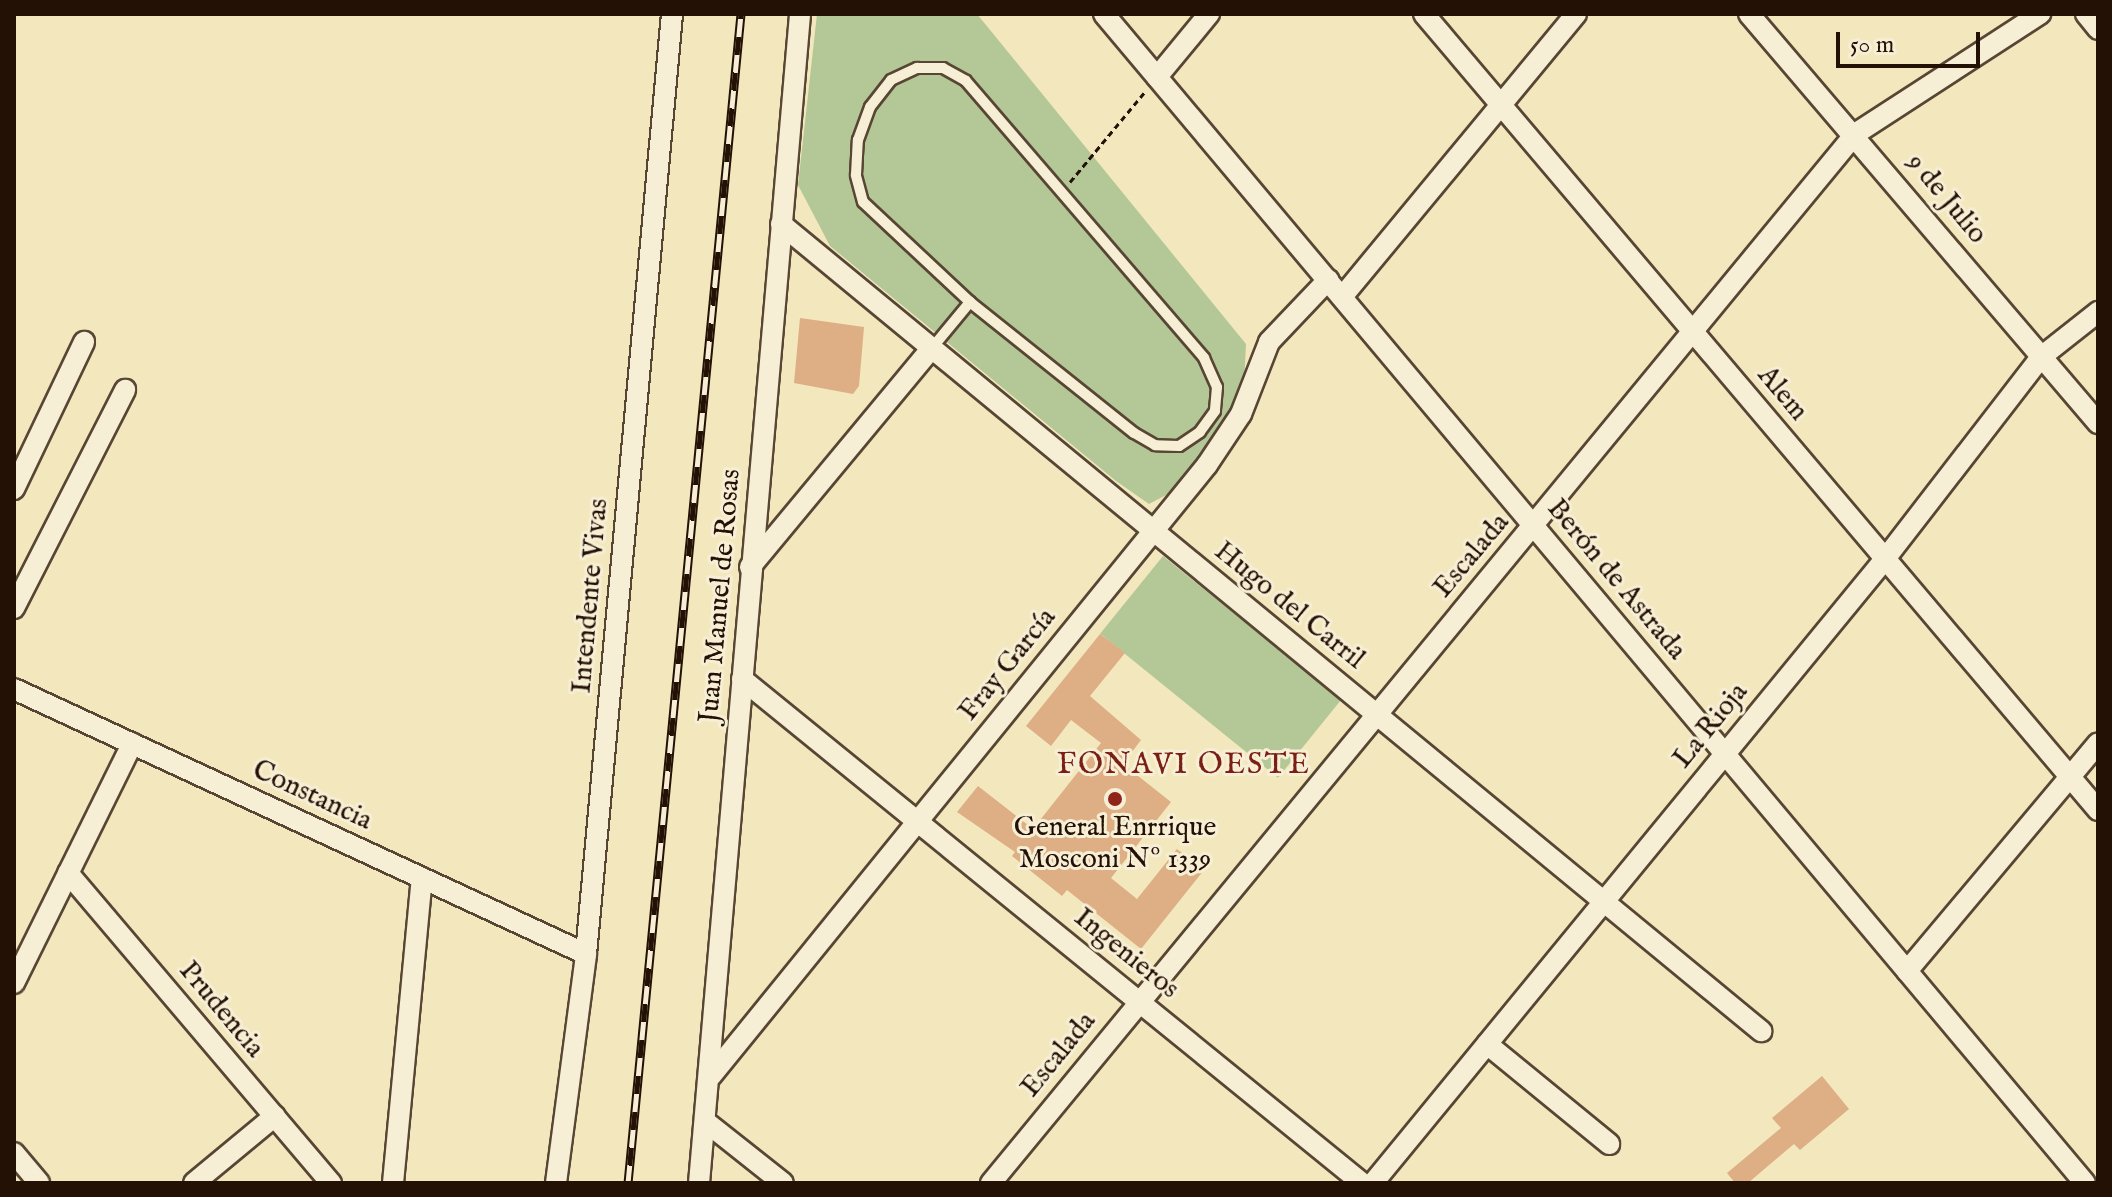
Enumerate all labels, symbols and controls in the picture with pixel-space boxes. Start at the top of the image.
scale bar [1840,16,1984,66]
text: 50 m [1850,30,1894,61]
street label: 9 de Julio [1899,147,1993,251]
street label: Alem [1750,360,1814,428]
street label: Juan Manuel de Rosas [693,468,749,724]
street label: Berón de Astrada [1539,493,1693,667]
street label: Intendente Vivas [566,497,616,695]
street label: Escalada [1427,507,1517,605]
street label: Hugo del Carril [1207,535,1371,677]
street label: Fray García [952,602,1064,728]
street label: La Rioja [1666,676,1756,776]
district label: FONAVI OESTE [1057,747,1311,783]
street label: Constancia [247,754,377,838]
marker: General Enrrique Mosconi Nº 1339 [1106,790,1124,808]
place label: General Enrrique Mosconi Nº 1339 [1014,811,1216,877]
street label: Ingenieros [1067,901,1185,1007]
street label: Prudencia [171,955,271,1065]
street label: Escalada [1014,1006,1104,1104]

